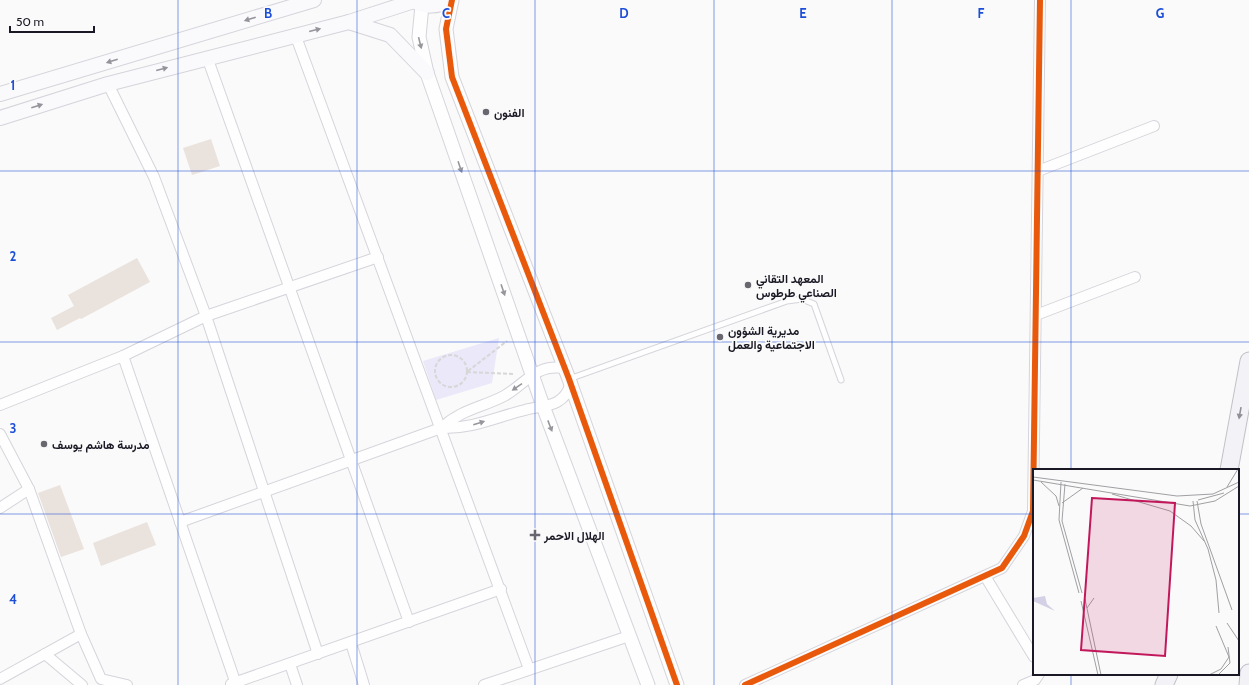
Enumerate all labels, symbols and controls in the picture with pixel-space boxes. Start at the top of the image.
text: B [264,5,272,21]
text: C [442,5,450,21]
text: D [619,5,629,21]
text: E [799,5,807,21]
text: F [978,5,985,21]
text: G [1156,5,1165,21]
scale bar [10,8,94,34]
text: 50 m [16,14,44,29]
one-way arrow [244,16,256,22]
one-way arrow [309,26,321,32]
one-way arrow [418,37,424,50]
one-way arrow [106,58,118,64]
one-way arrow [156,66,168,72]
text: 1 [11,77,15,93]
one-way arrow [32,103,44,109]
place label: الفنون [494,105,525,121]
marker: الفنون [481,107,491,117]
one-way arrow [457,161,463,173]
text: 2 [10,248,17,264]
place label: المعهد التقاني الصناعي طرطوس [756,271,837,303]
marker: المعهد التقاني الصناعي طرطوس [743,280,753,290]
one-way arrow [500,284,506,296]
place label: مديرية الشؤون الاجتماعية والعمل [728,323,815,353]
marker: مديرية الشؤون الاجتماعية والعمل [715,332,725,342]
one-way arrow [512,383,522,391]
one-way arrow [1236,407,1242,419]
text: 3 [9,420,17,436]
one-way arrow [474,420,486,426]
one-way arrow [548,420,554,432]
place label: مدرسة هاشم يوسف [52,437,150,453]
marker: مدرسة هاشم يوسف [39,439,49,449]
inset map [1033,469,1239,675]
place label: الهلال الاحمر [543,528,605,544]
marker: الهلال الاحمر [529,529,541,541]
text: 4 [9,591,17,607]

